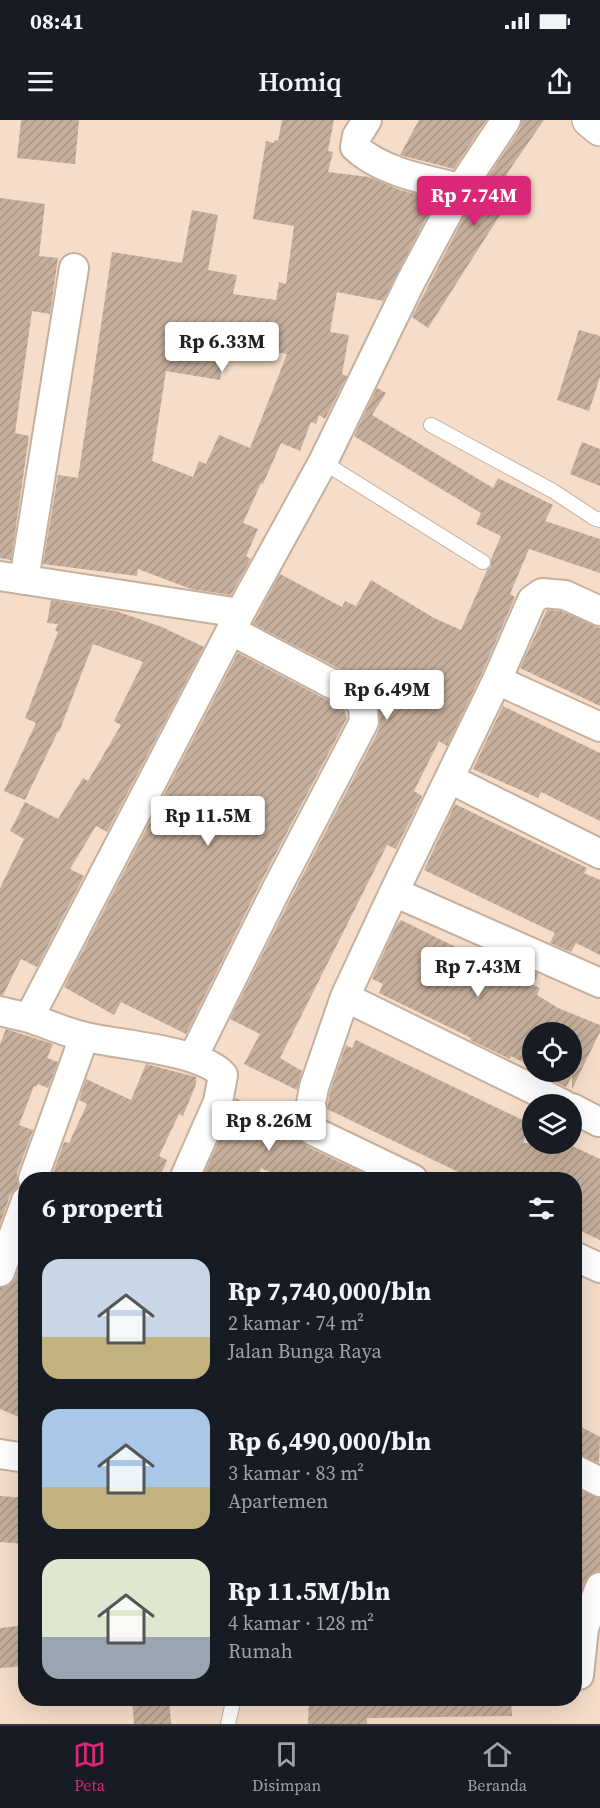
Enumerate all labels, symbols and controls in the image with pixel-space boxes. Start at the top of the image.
text: 08:41 [30,6,84,36]
text: Homiq [258,63,342,100]
icon: menu [24,65,57,98]
icon: share [543,65,576,98]
pin: Rp 7.74M [412,176,536,227]
text: Rp 7.74M [431,181,517,209]
pin: Rp 6.33M [160,322,284,373]
text: Rp 6.33M [179,327,265,355]
pin: Rp 6.49M [325,670,449,721]
text: Rp 6.49M [344,675,430,703]
pin: Rp 11.5M [146,796,270,847]
text: Rp 11.5M [165,801,251,829]
pin: Rp 7.43M [416,947,540,998]
text: Rp 7.43M [435,952,521,980]
map controls [522,1022,582,1154]
button: locate [522,1022,582,1082]
button: layers [522,1094,582,1154]
pin: Rp 8.26M [207,1101,331,1152]
text: Rp 8.26M [226,1106,312,1134]
text: 6 properti [42,1190,163,1226]
icon: filters [525,1192,558,1225]
text: Rp 7,740,000/bln [228,1273,431,1309]
icon: home [90,1283,162,1355]
text: 2 kamar · 74 m² [228,1309,364,1337]
text: Jalan Bunga Raya [228,1337,382,1365]
text: Rp 6,490,000/bln [228,1423,431,1459]
icon: home [90,1433,162,1505]
text: 3 kamar · 83 m² [228,1459,364,1487]
text: Apartemen [228,1487,328,1515]
text: Rp 11.5M/bln [228,1573,390,1609]
icon: home [90,1583,162,1655]
text: 4 kamar · 128 m² [228,1609,374,1637]
text: Rumah [228,1637,293,1665]
tab: Peta [73,1738,106,1796]
tab: Disimpan [252,1738,321,1796]
tab: Beranda [467,1738,527,1796]

